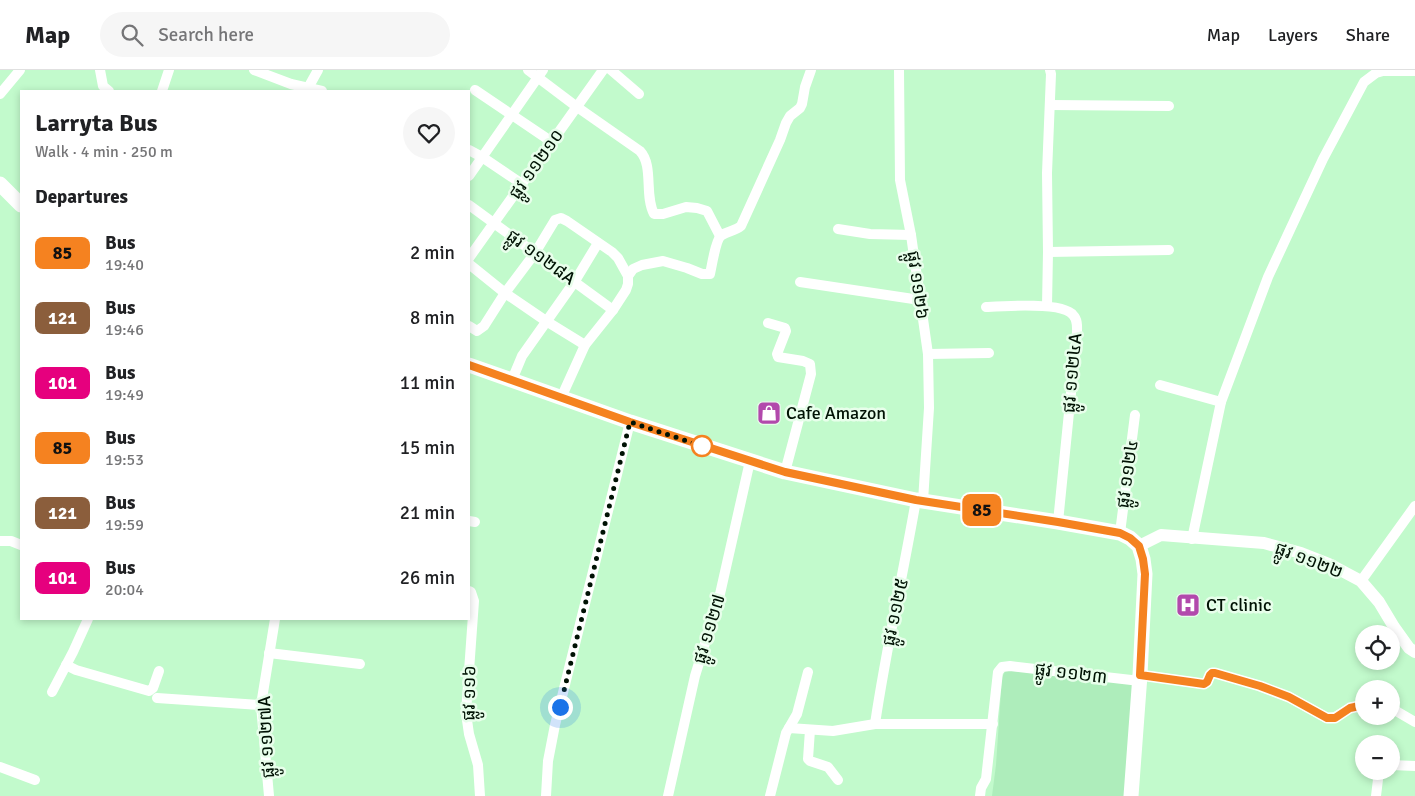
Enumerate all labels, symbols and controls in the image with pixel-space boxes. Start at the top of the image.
search box [100,12,450,57]
text: Map [25,20,70,50]
icon: search [118,21,146,49]
text: Search here [158,23,254,47]
text: Map [1207,24,1240,46]
text: Layers [1268,24,1318,46]
text: Share [1346,24,1390,46]
button: heart [403,107,455,159]
text: Larryta Bus [35,108,158,138]
street label: ផ្លូវ ១១២១០ [504,125,572,206]
text: Walk · 4 min · 250 m [35,142,173,162]
text: Departures [35,185,128,209]
street label: ផ្លូវ ១១២៨A [499,225,580,294]
text: Bus [105,231,136,255]
text: 2 min [410,241,455,265]
text: 85 [53,242,72,264]
street label: ផ្លូវ ១១២៦ [897,249,934,321]
text: 19:40 [105,255,144,275]
text: Bus [105,296,136,320]
text: 8 min [410,306,455,330]
text: 121 [48,307,77,329]
text: 19:46 [105,320,144,340]
street label: ផ្លូវ ១១២៤A [1058,332,1092,414]
text: Bus [105,361,136,385]
text: 11 min [400,371,455,395]
text: 101 [48,372,77,394]
text: 19:49 [105,385,144,405]
shop icon: Cafe Amazon [756,400,782,426]
place label: Cafe Amazon [786,402,886,424]
text: Bus [105,426,136,450]
unlabelled marker [691,435,713,457]
text: 15 min [400,436,455,460]
text: 85 [53,437,72,459]
street label: ផ្លូវ ១១២៤ [1111,438,1148,510]
text: 19:53 [105,450,144,470]
text: Bus [105,491,136,515]
line badge: 85 [960,494,1004,526]
text: 85 [972,499,992,521]
text: 21 min [400,501,455,525]
text: 121 [48,502,77,524]
text: 19:59 [105,515,144,535]
street label: ផ្លូវ ១១២២ [1270,537,1346,588]
text: Bus [105,556,136,580]
text: 26 min [400,566,455,590]
text: 101 [48,567,77,589]
street label: ផ្លូវ ១១២៥ [877,576,918,649]
text: 20:04 [105,580,144,600]
street label: ផ្លូវ ១១២៧ [688,591,735,668]
hospital icon: CT clinic [1175,592,1201,618]
place label: CT clinic [1206,594,1271,616]
map controls [1355,625,1400,780]
button: locate [1355,625,1400,670]
street label: ផ្លូវ ១១២៣ [1033,658,1109,694]
street label: ផ្លូវ ១១៦ [458,665,486,721]
button: + [1355,680,1400,725]
street label: ផ្លូវ ១១២៧A [253,695,284,779]
your location [548,695,573,720]
button: − [1355,735,1400,780]

